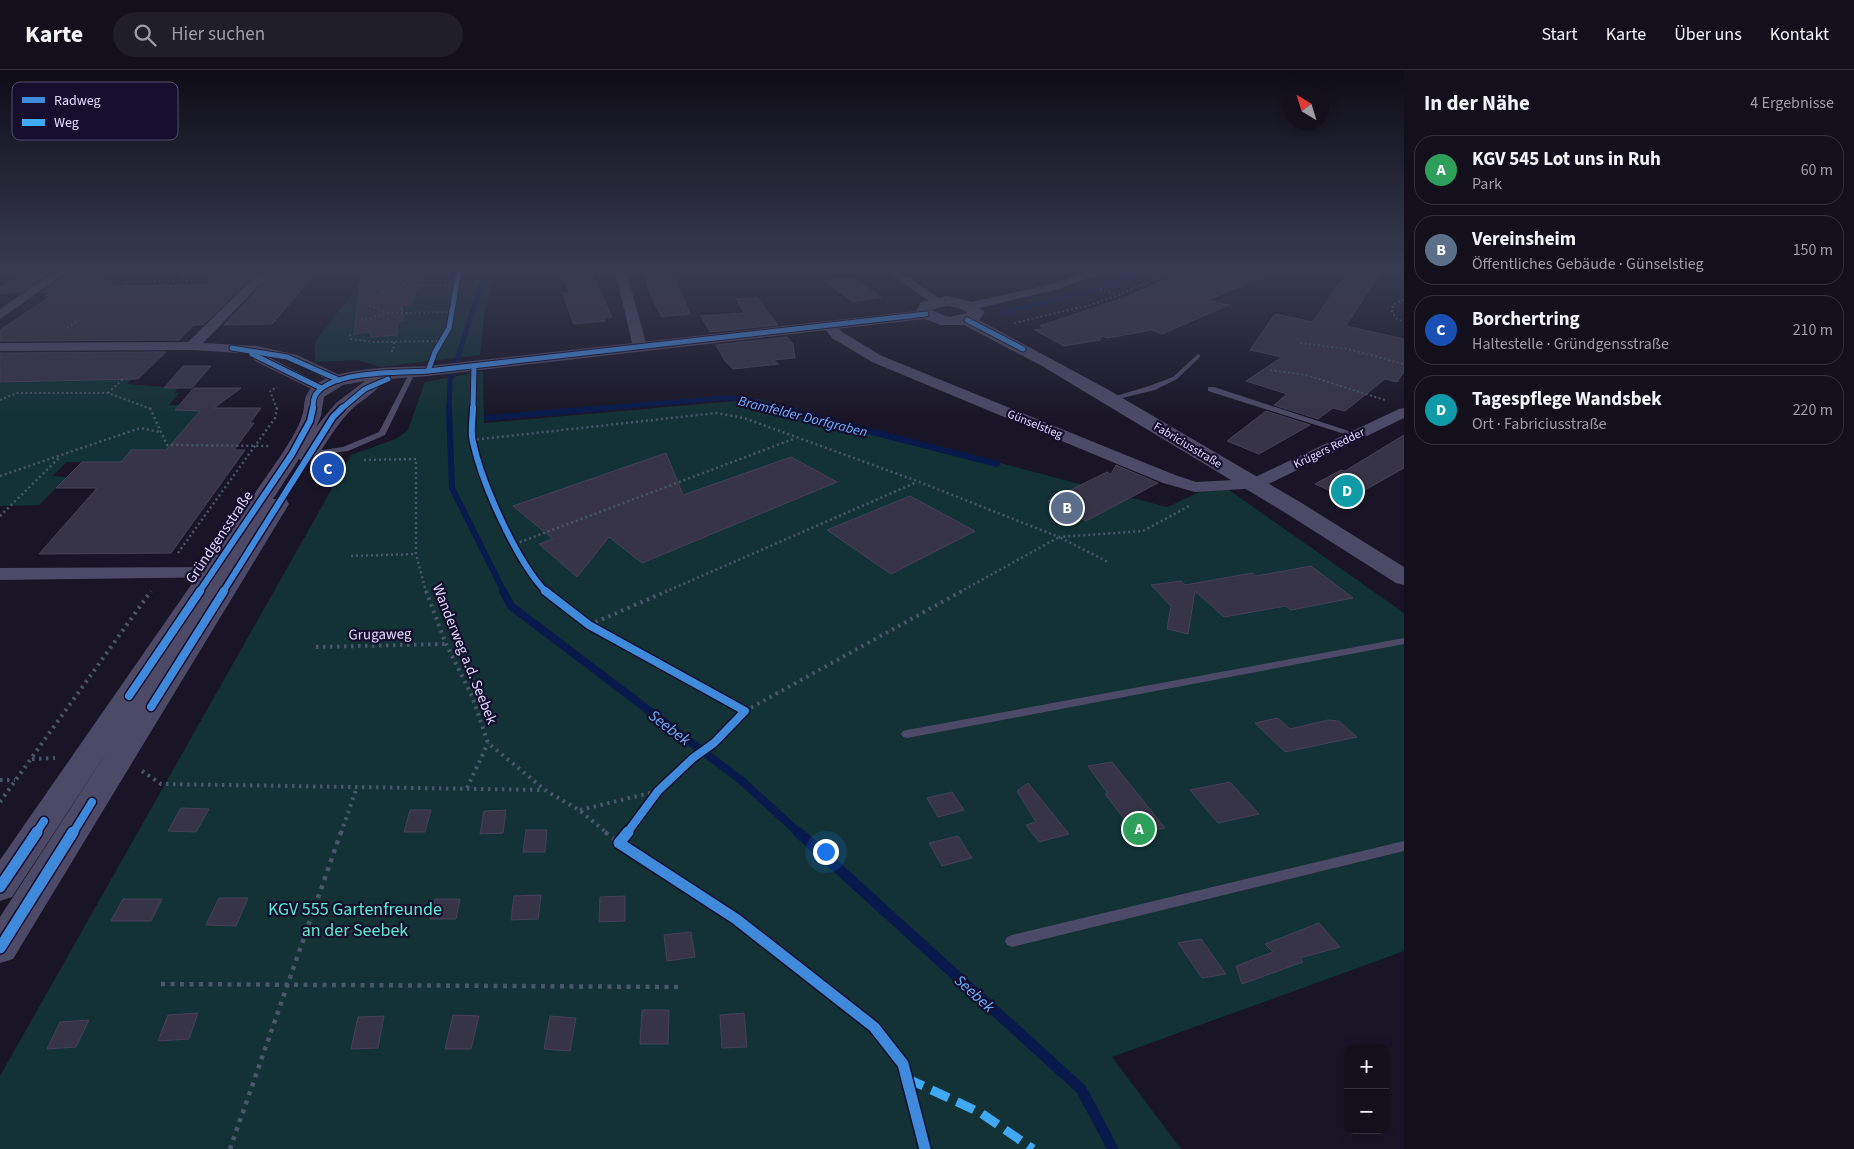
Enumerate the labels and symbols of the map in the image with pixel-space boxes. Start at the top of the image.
legend [12,82,178,140]
north arrow [1284,85,1329,130]
text: Radweg [54,91,101,111]
text: Weg [54,113,79,133]
water label: Bramfelder Dorfgraben [736,391,869,443]
street label: Günselstieg [1005,406,1065,443]
street label: Fabriciusstraße [1150,418,1225,473]
street label: Krügers Redder [1291,424,1368,473]
pin: C [312,450,344,488]
pin: D [1331,472,1363,510]
street label: Gründgensstraße [181,487,258,588]
pin: B [1051,489,1083,527]
street label: Wanderweg a.d. Seebek [427,581,502,728]
street label: Grugaweg [348,623,412,646]
water label: Seebek [644,705,695,751]
pin: A [1123,810,1155,848]
your location [813,839,839,865]
park label: KGV 555 Gartenfreunde an der Seebek [268,897,442,943]
water label: Seebek [949,970,1000,1018]

